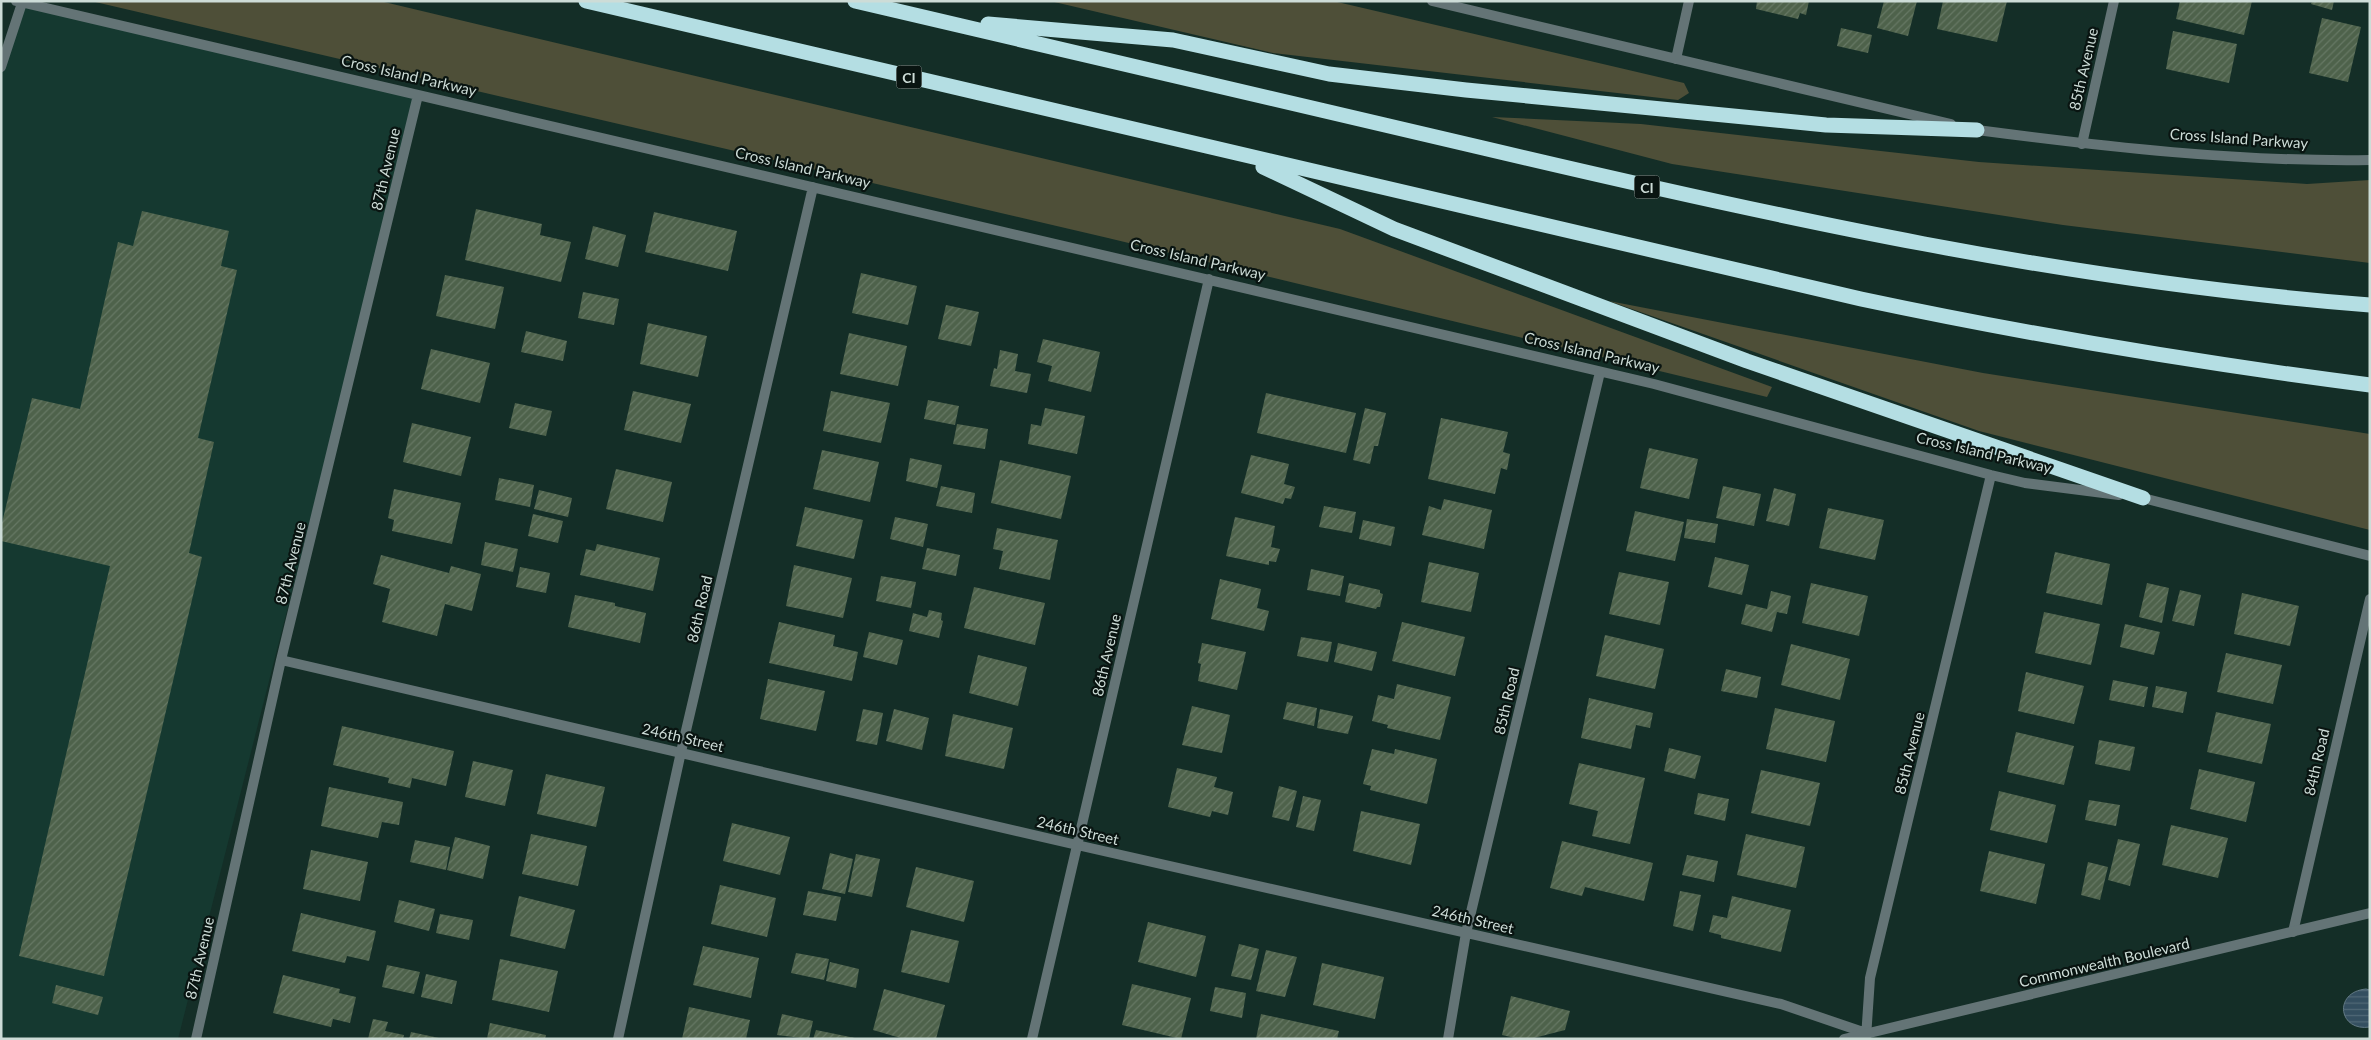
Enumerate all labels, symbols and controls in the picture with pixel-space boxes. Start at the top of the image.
street label: 85th Avenue [2065,26,2101,112]
street label: Cross Island Parkway [339,51,479,99]
road number: CI [896,66,922,88]
street label: Cross Island Parkway [2169,124,2309,152]
street label: 87th Avenue [367,126,403,212]
street label: Cross Island Parkway [733,143,873,191]
road number: CI [1634,176,1660,198]
street label: Cross Island Parkway [1128,235,1268,283]
street label: Cross Island Parkway [1522,328,1662,376]
street label: Cross Island Parkway [1914,428,2054,476]
street label: 87th Avenue [271,520,309,606]
street label: 86th Road [683,574,715,644]
street label: 86th Avenue [1088,612,1124,698]
street label: 85th Road [1490,666,1522,736]
street label: 85th Avenue [1890,710,1928,796]
street label: 246th Street [640,719,726,755]
street label: 84th Road [2300,727,2332,797]
street label: 246th Street [1035,812,1121,848]
street label: 246th Street [1430,901,1516,937]
street label: 87th Avenue [181,915,217,1001]
street label: Commonwealth Boulevard [2017,934,2191,990]

